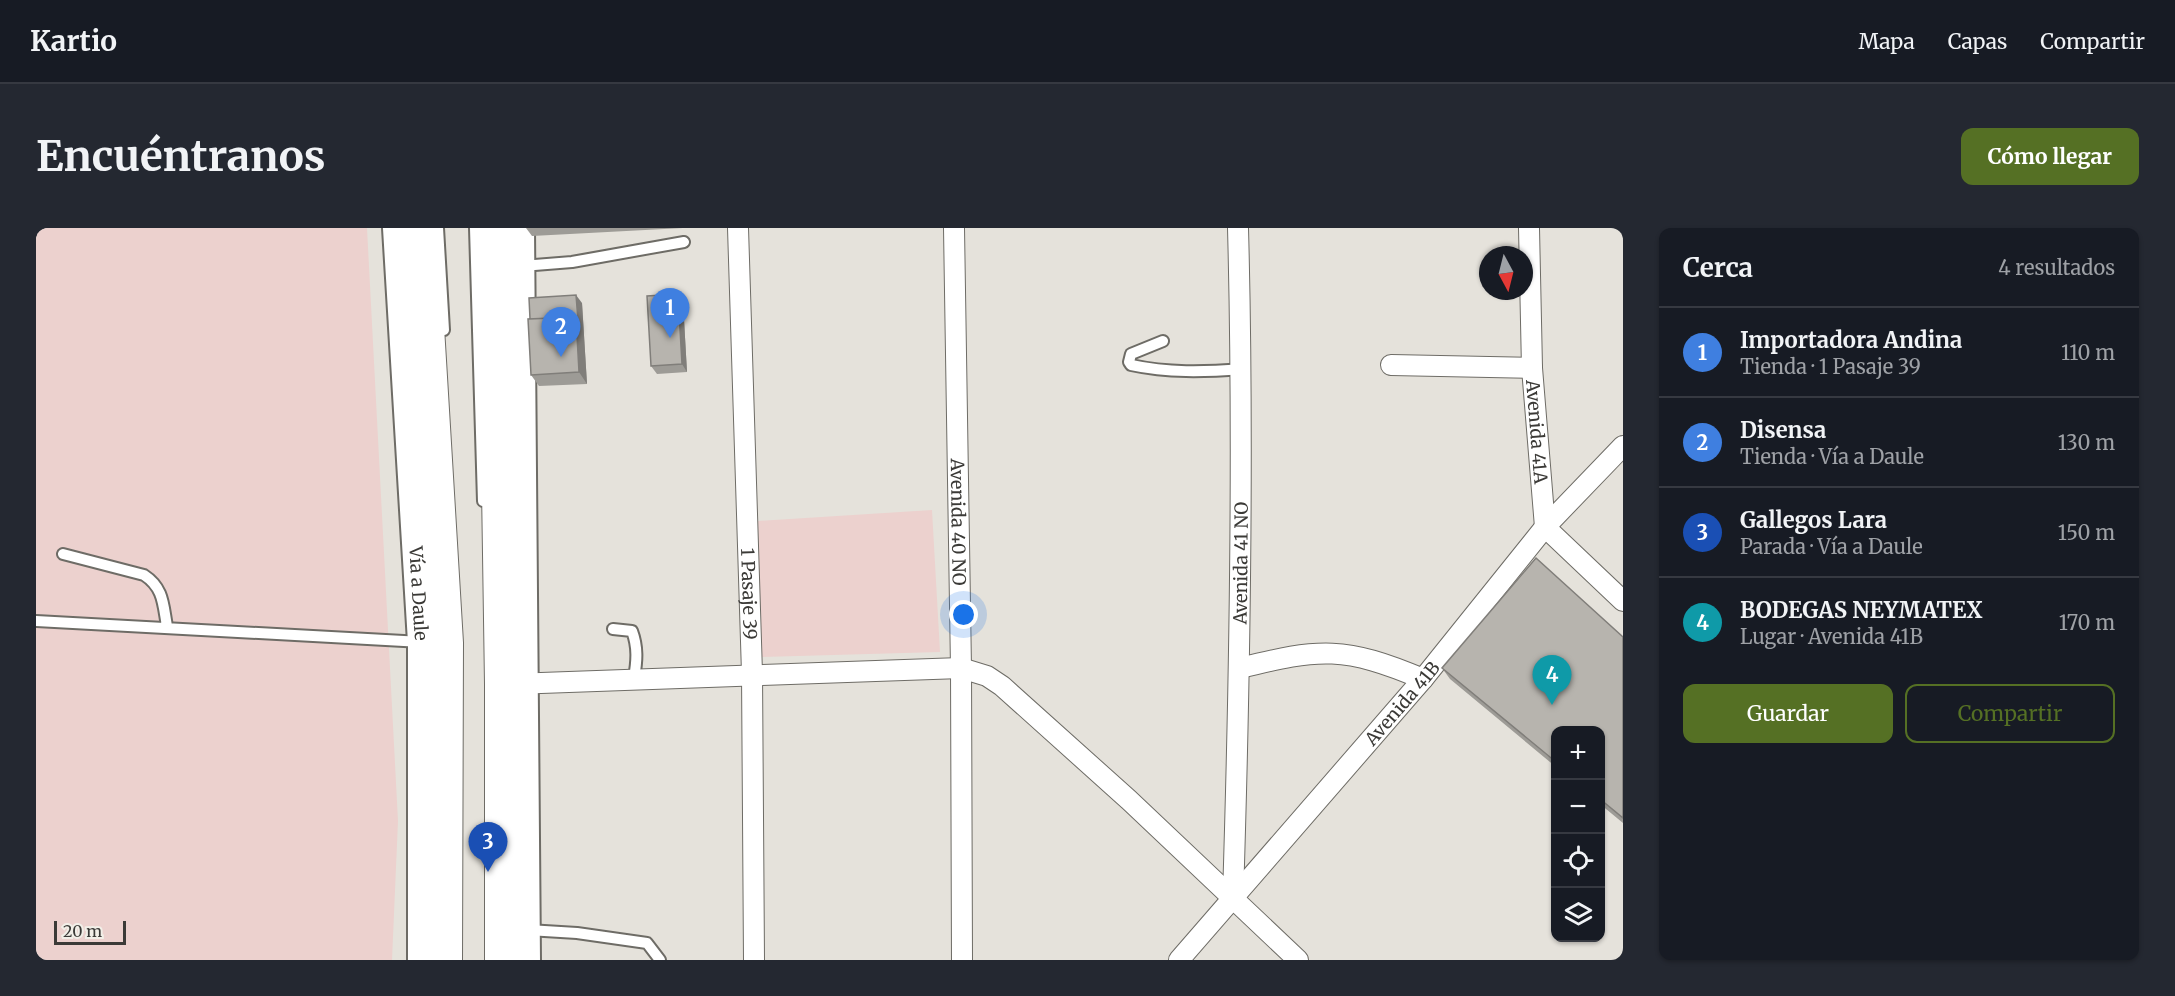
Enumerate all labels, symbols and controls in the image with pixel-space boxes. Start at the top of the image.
text: Kartio [30,23,117,59]
text: Mapa [1858,28,1915,55]
text: Capas [1948,28,2007,55]
text: Compartir [2040,28,2145,55]
button: Cómo llegar [1961,128,2139,185]
text: Encuéntranos [36,130,325,182]
north arrow [1479,246,1533,300]
text: Cerca [1683,251,1753,284]
text: 4 resultados [1998,255,2115,280]
pin: 1 [650,288,690,338]
pin: 2 [542,308,580,357]
text: Importadora Andina [1740,326,1962,354]
text: 1 [1698,340,1707,365]
text: 110 m [2061,340,2115,365]
text: Tienda · 1 Pasaje 39 [1740,354,1921,379]
street label: Avenida 41A [1521,378,1553,485]
text: Disensa [1740,416,1826,444]
text: 2 [1697,430,1708,455]
text: 130 m [2058,430,2115,455]
text: Tienda · Vía a Daule [1740,444,1924,469]
street label: Avenida 40 NO [946,457,971,586]
street label: Avenida 41 NO [1228,502,1252,626]
text: Gallegos Lara [1740,506,1887,534]
text: 3 [1697,520,1708,545]
text: 150 m [2058,520,2115,545]
text: Parada · Vía a Daule [1740,534,1923,559]
street label: Vía a Daule [405,544,433,641]
street label: 1 Pasaje 39 [737,548,762,640]
text: BODEGAS NEYMATEX [1740,596,1982,624]
your location [949,600,978,629]
text: 4 [1696,610,1709,635]
text: 170 m [2059,610,2115,635]
text: Lugar · Avenida 41B [1740,624,1923,649]
pin: 4 [1532,656,1572,705]
street label: Avenida 41B [1359,657,1444,751]
button: Guardar [1683,684,1893,743]
button: Compartir [1905,684,2115,743]
map controls [1551,726,1605,942]
button: + [1551,726,1605,780]
button: − [1551,780,1605,834]
pin: 3 [468,822,508,872]
button: locate [1551,834,1605,888]
button: layers [1551,888,1605,942]
scale bar [54,918,126,946]
text: 20 m [63,921,102,941]

